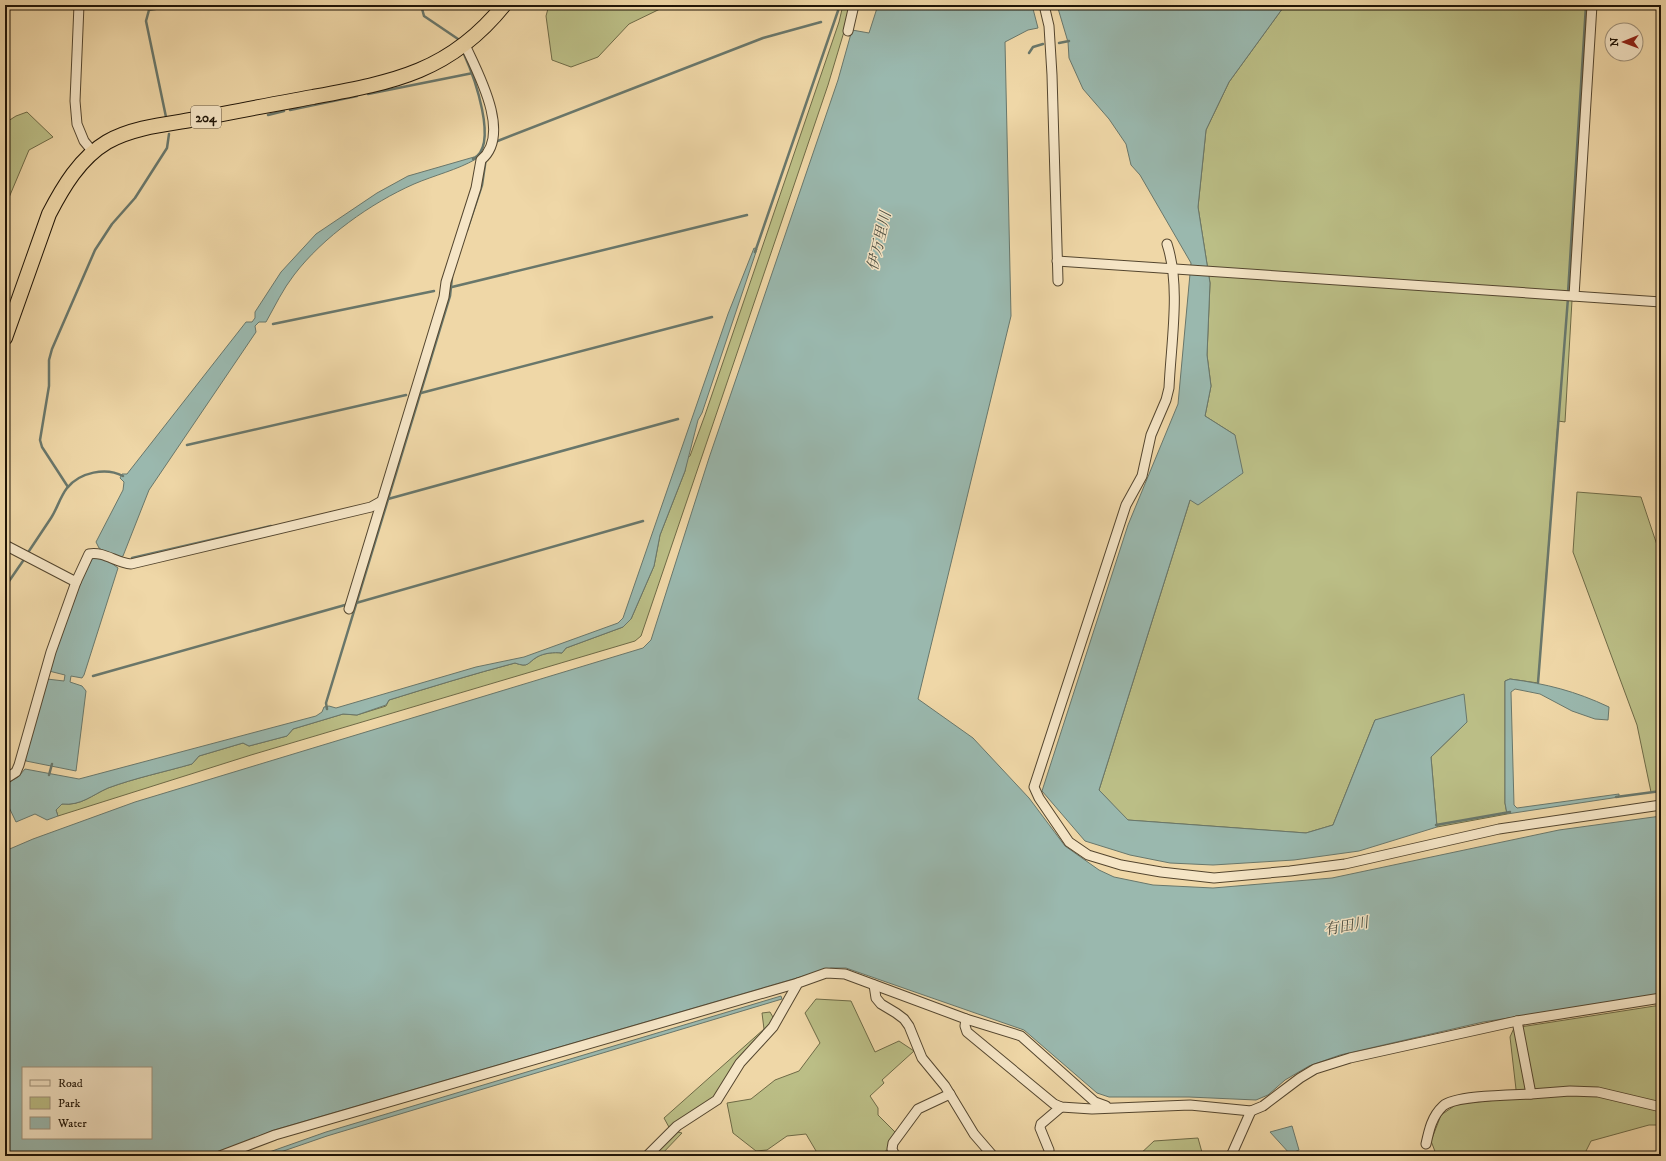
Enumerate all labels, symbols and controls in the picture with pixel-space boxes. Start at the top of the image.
north arrow [1604,22,1644,62]
text: N [1608,38,1622,47]
road number: 204 [191,106,221,128]
water label: 伊万里川 [863,208,896,272]
water label: 有田川 [1322,913,1372,940]
legend [22,1067,152,1139]
text: Road [58,1076,83,1091]
text: Park [58,1096,80,1111]
text: Water [57,1116,87,1131]

